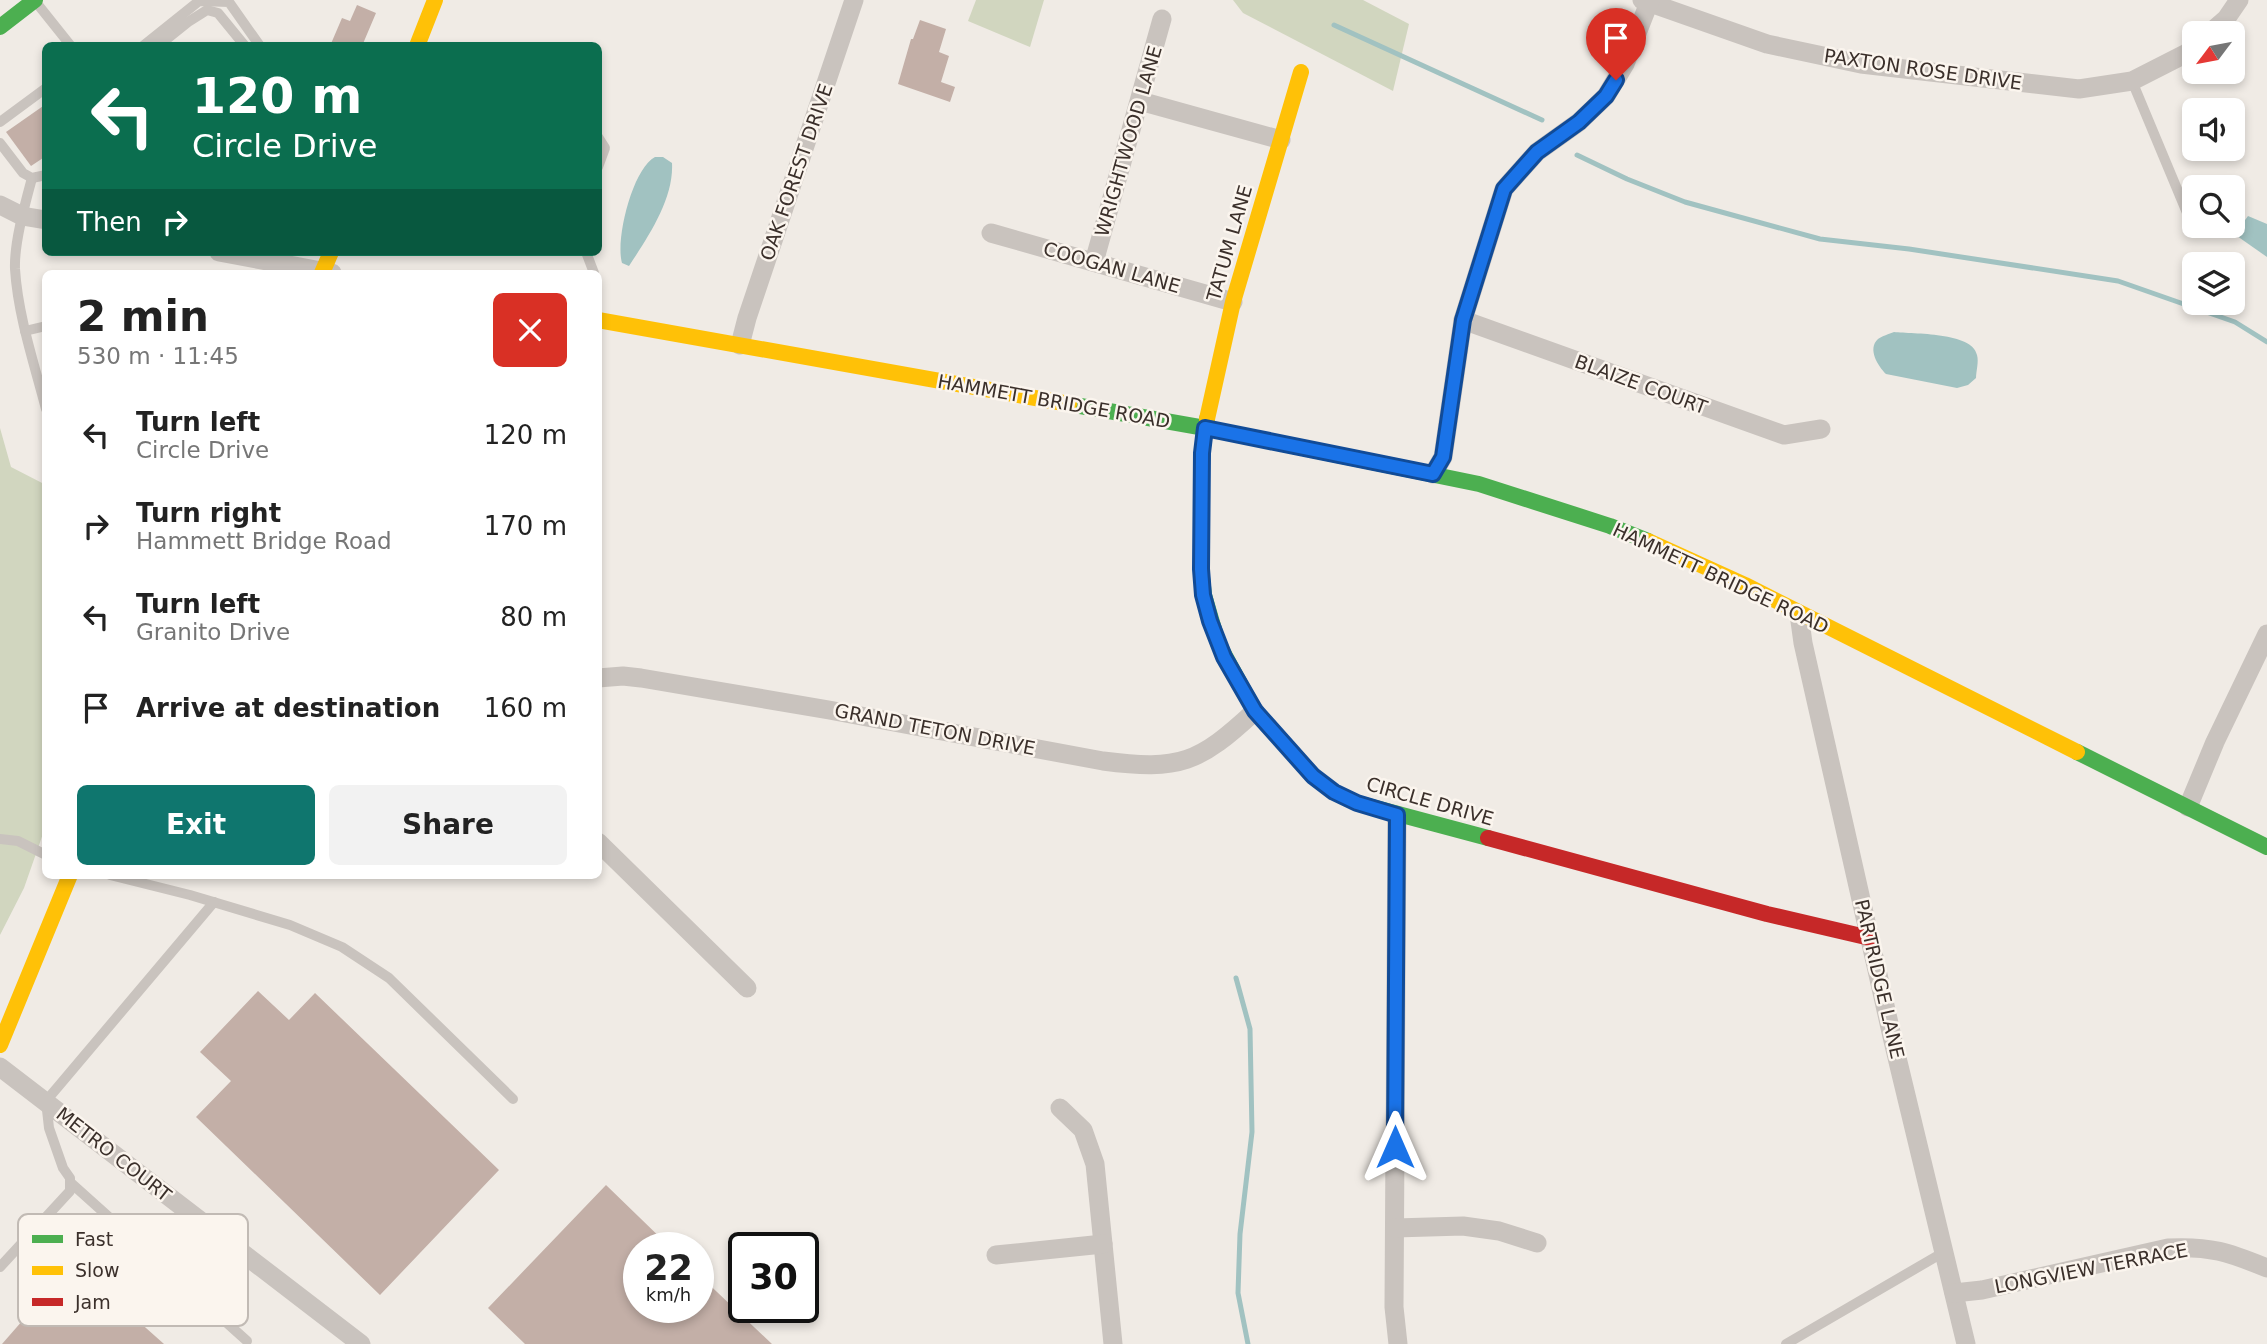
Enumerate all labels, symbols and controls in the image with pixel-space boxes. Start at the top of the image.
pin [1586,8,1646,80]
icon: arrive [1597,19,1635,57]
north arrow [2182,21,2245,84]
map controls [2182,21,2245,315]
street label: WRIGHTWOOD LANE [1090,43,1166,239]
street label: PAXTON ROSE DRIVE [1823,44,2023,94]
text: 120 m [192,68,362,125]
icon: left [77,70,168,161]
street label: OAK FOREST DRIVE [755,81,837,263]
button: sound [2182,98,2245,161]
text: Circle Drive [192,127,377,165]
button: search [2182,175,2245,238]
street label: TATUM LANE [1202,182,1256,305]
icon: right [156,203,194,241]
text: Then [77,207,142,237]
street label: COOGAN LANE [1041,237,1183,297]
button: layers [2182,252,2245,315]
text: 2 min [77,292,209,341]
button: close [493,293,567,367]
text: 530 m · 11:45 [77,343,239,369]
street label: BLAIZE COURT [1572,350,1711,418]
street label: HAMMETT BRIDGE ROAD [936,370,1172,432]
text: Turn left [136,407,260,437]
icon: left [77,416,115,454]
text: 120 m [484,420,567,450]
text: Circle Drive [136,437,269,463]
text: Turn right [136,498,281,528]
icon: right [77,507,115,545]
text: 170 m [484,511,567,541]
street label: HAMMETT BRIDGE ROAD [1610,518,1832,638]
text: Hammett Bridge Road [136,528,392,554]
text: Turn left [136,589,260,619]
icon: left [77,598,115,636]
text: 80 m [500,602,567,632]
text: Granito Drive [136,619,290,645]
icon: arrive [77,689,115,727]
text: Arrive at destination [136,693,440,723]
text: 160 m [484,693,567,723]
street label: GRAND TETON DRIVE [833,699,1037,759]
street label: CIRCLE DRIVE [1364,772,1496,830]
button: Exit [77,785,315,865]
button: Share [329,785,567,865]
street label: PARTRIDGE LANE [1851,897,1909,1061]
street label: METRO COURT [52,1102,176,1206]
position arrow [1358,1110,1432,1184]
legend [18,1214,248,1326]
text: Fast [75,1228,113,1250]
speed limit sign: 30 [728,1232,819,1323]
street label: LONGVIEW TERRACE [1992,1238,2190,1298]
text: 22 [644,1248,693,1288]
text: Slow [75,1259,120,1281]
text: km/h [646,1284,691,1305]
text: Jam [74,1291,111,1313]

